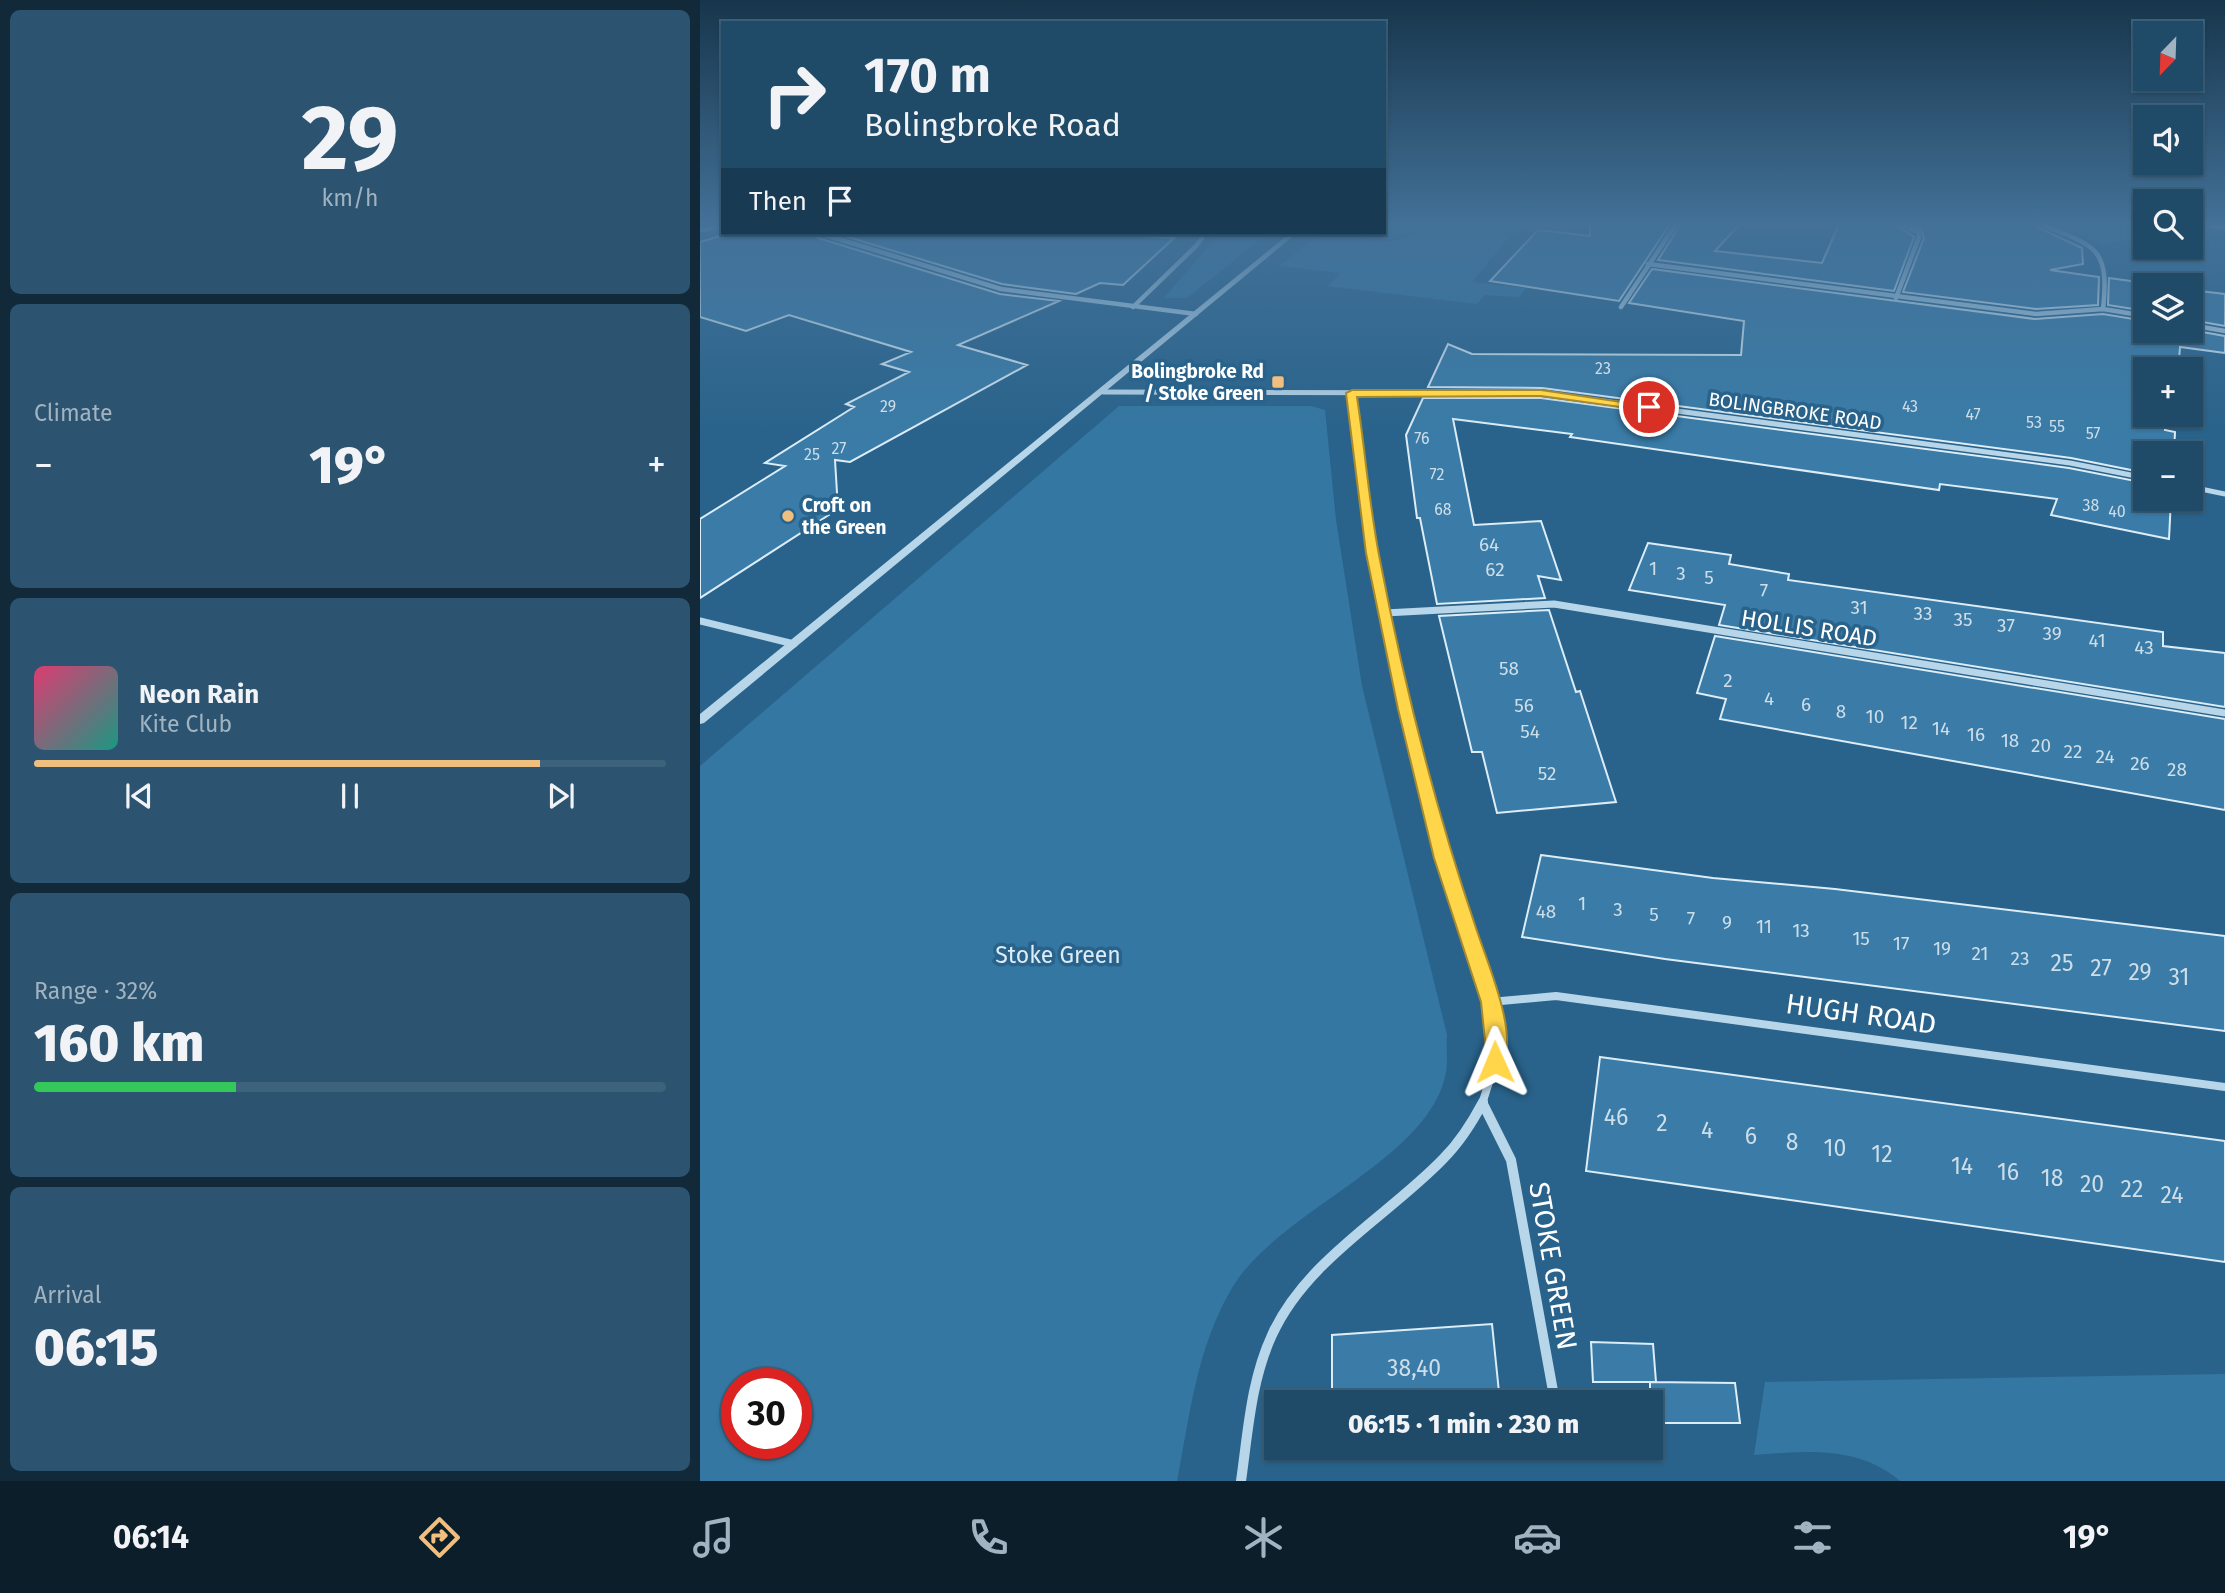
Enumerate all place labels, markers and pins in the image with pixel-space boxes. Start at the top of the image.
place label: Bolingbroke Rd / Stoke Green [1131,360,1264,405]
marker: Bolingbroke Rd / Stoke Green [1270,374,1286,390]
pin [1619,377,1679,437]
place label: Croft on the Green [802,494,887,539]
marker: Croft on the Green [780,508,796,524]

